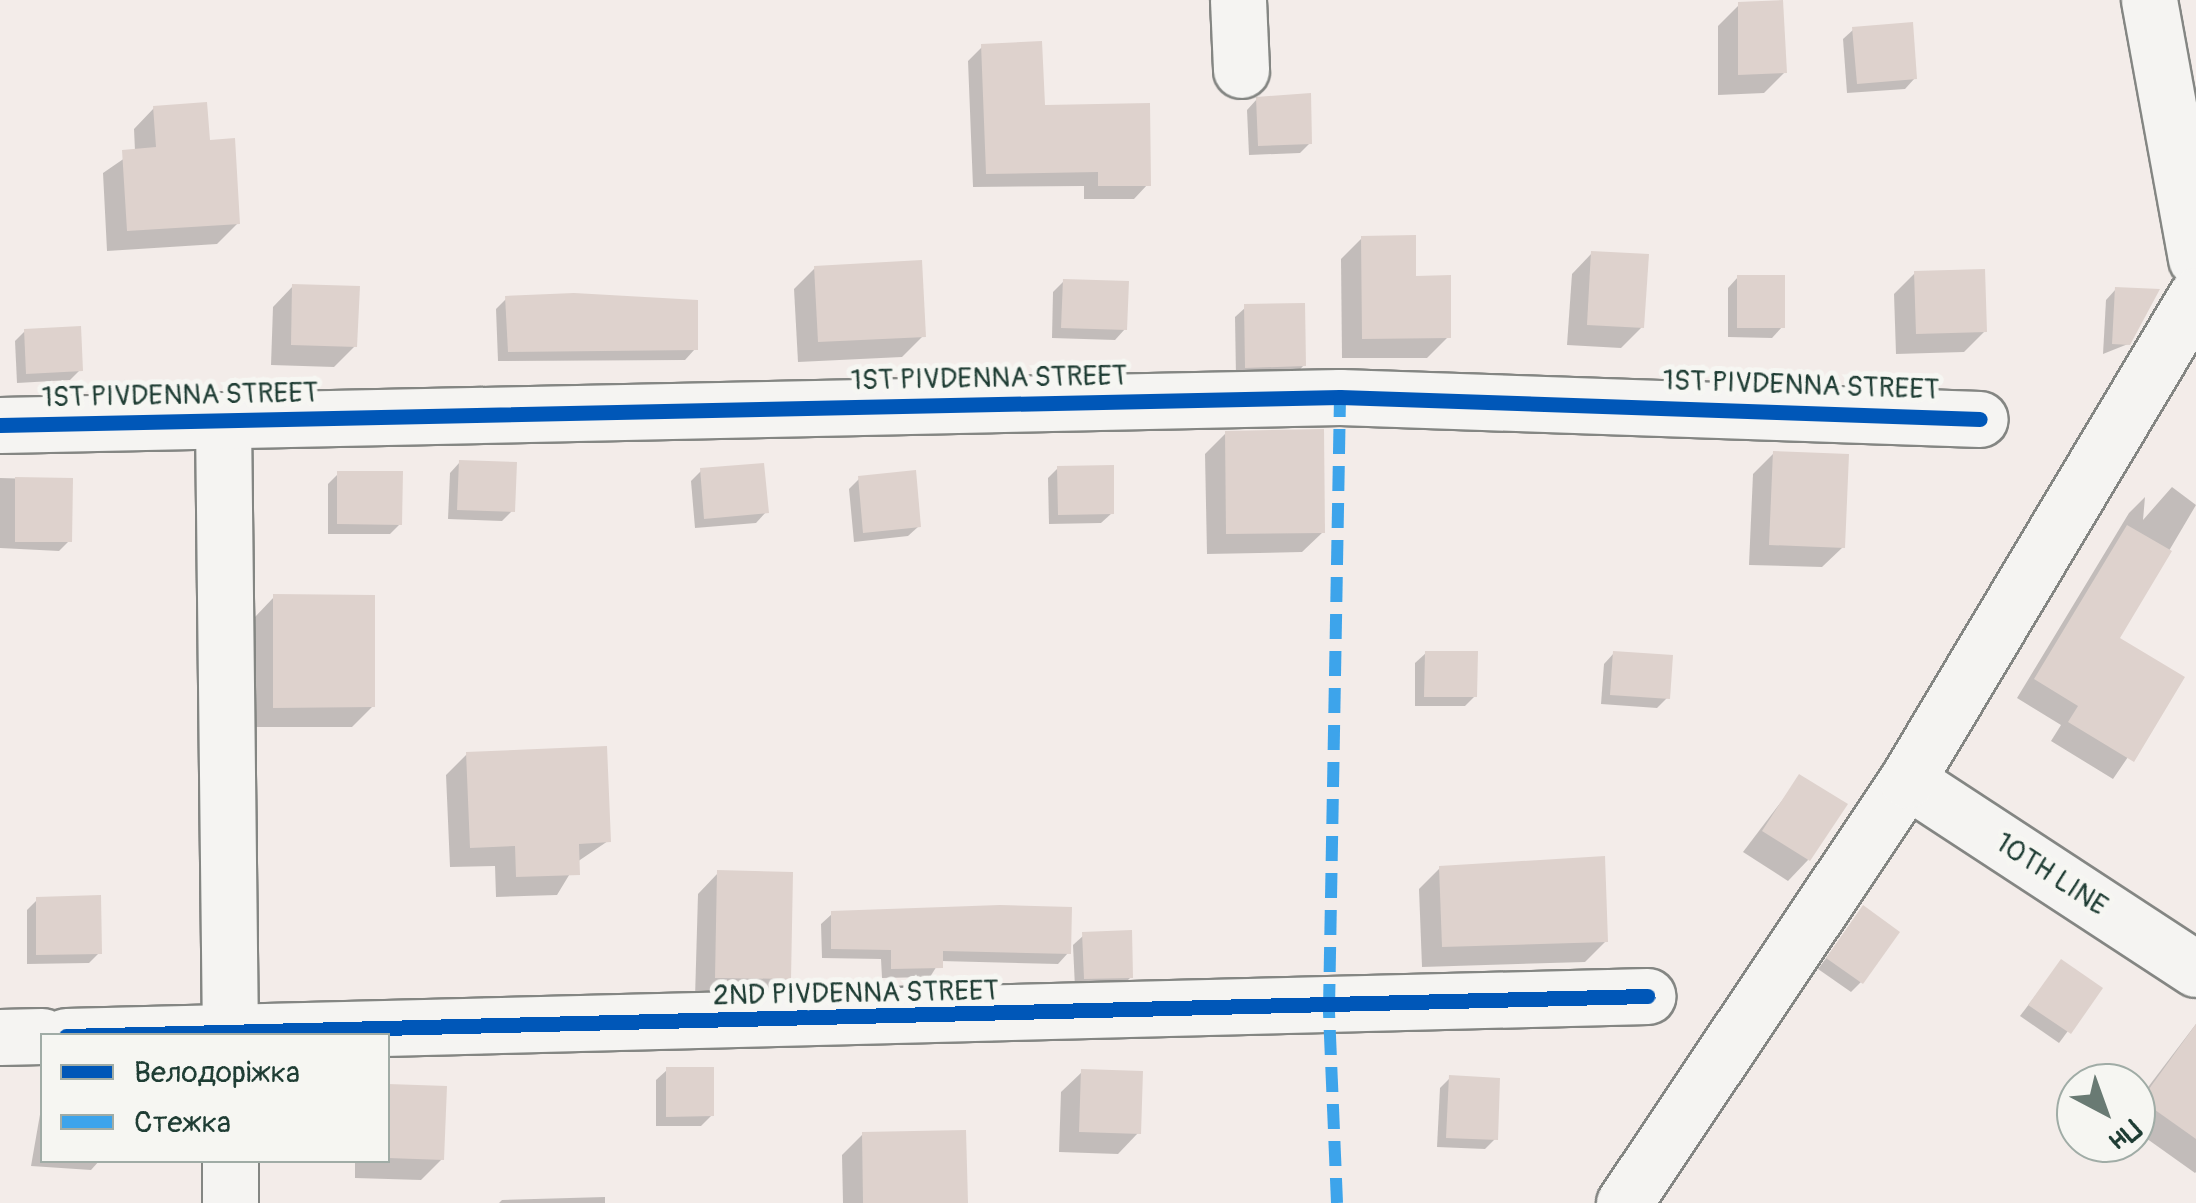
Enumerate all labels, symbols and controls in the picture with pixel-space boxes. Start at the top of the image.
street label: 1ST PIVDENNA STREET [850,360,1128,398]
street label: 1ST PIVDENNA STREET [1662,364,1940,408]
street label: 1ST PIVDENNA STREET [41,377,319,415]
street label: 10TH LINE [1989,826,2113,924]
street label: 2ND PIVDENNA STREET [713,975,999,1013]
legend [40,1033,390,1163]
text: Велодоріжка [134,1054,300,1091]
north arrow [2056,1063,2156,1163]
text: Стежка [134,1104,231,1141]
text: Пн [2102,1111,2148,1158]

